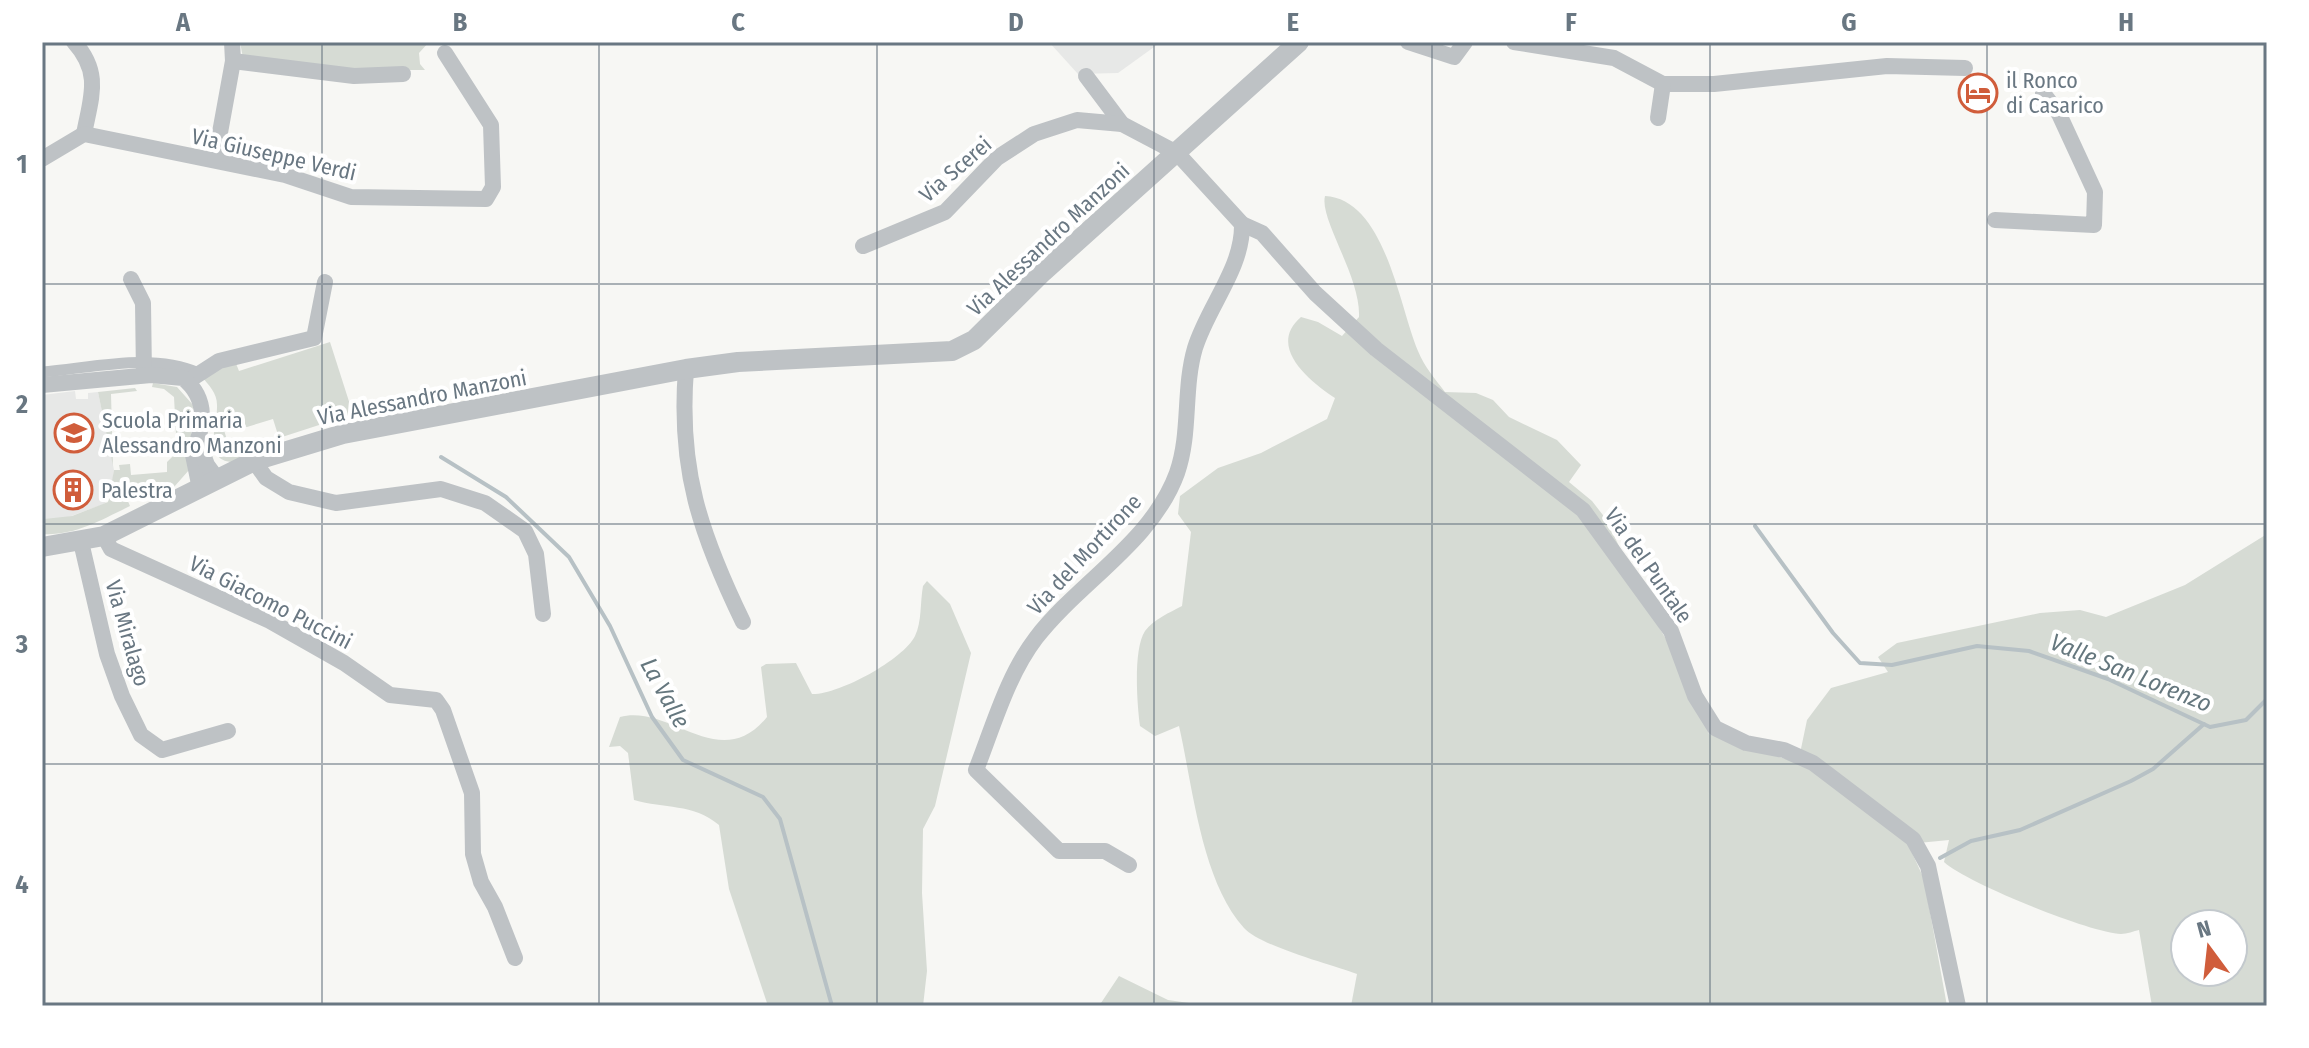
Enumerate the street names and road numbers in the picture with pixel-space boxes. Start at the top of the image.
street label: Via Giuseppe Verdi [189,122,359,187]
street label: Via Scerei [914,131,997,208]
street label: Via Alessandro Manzoni [961,157,1135,322]
street label: Via Alessandro Manzoni [315,364,529,431]
street label: Via del Mortirone [1022,488,1147,620]
street label: Via del Puntale [1599,502,1698,628]
street label: Via Giacomo Puccini [185,550,357,655]
street label: Via Miralago [99,577,156,689]

